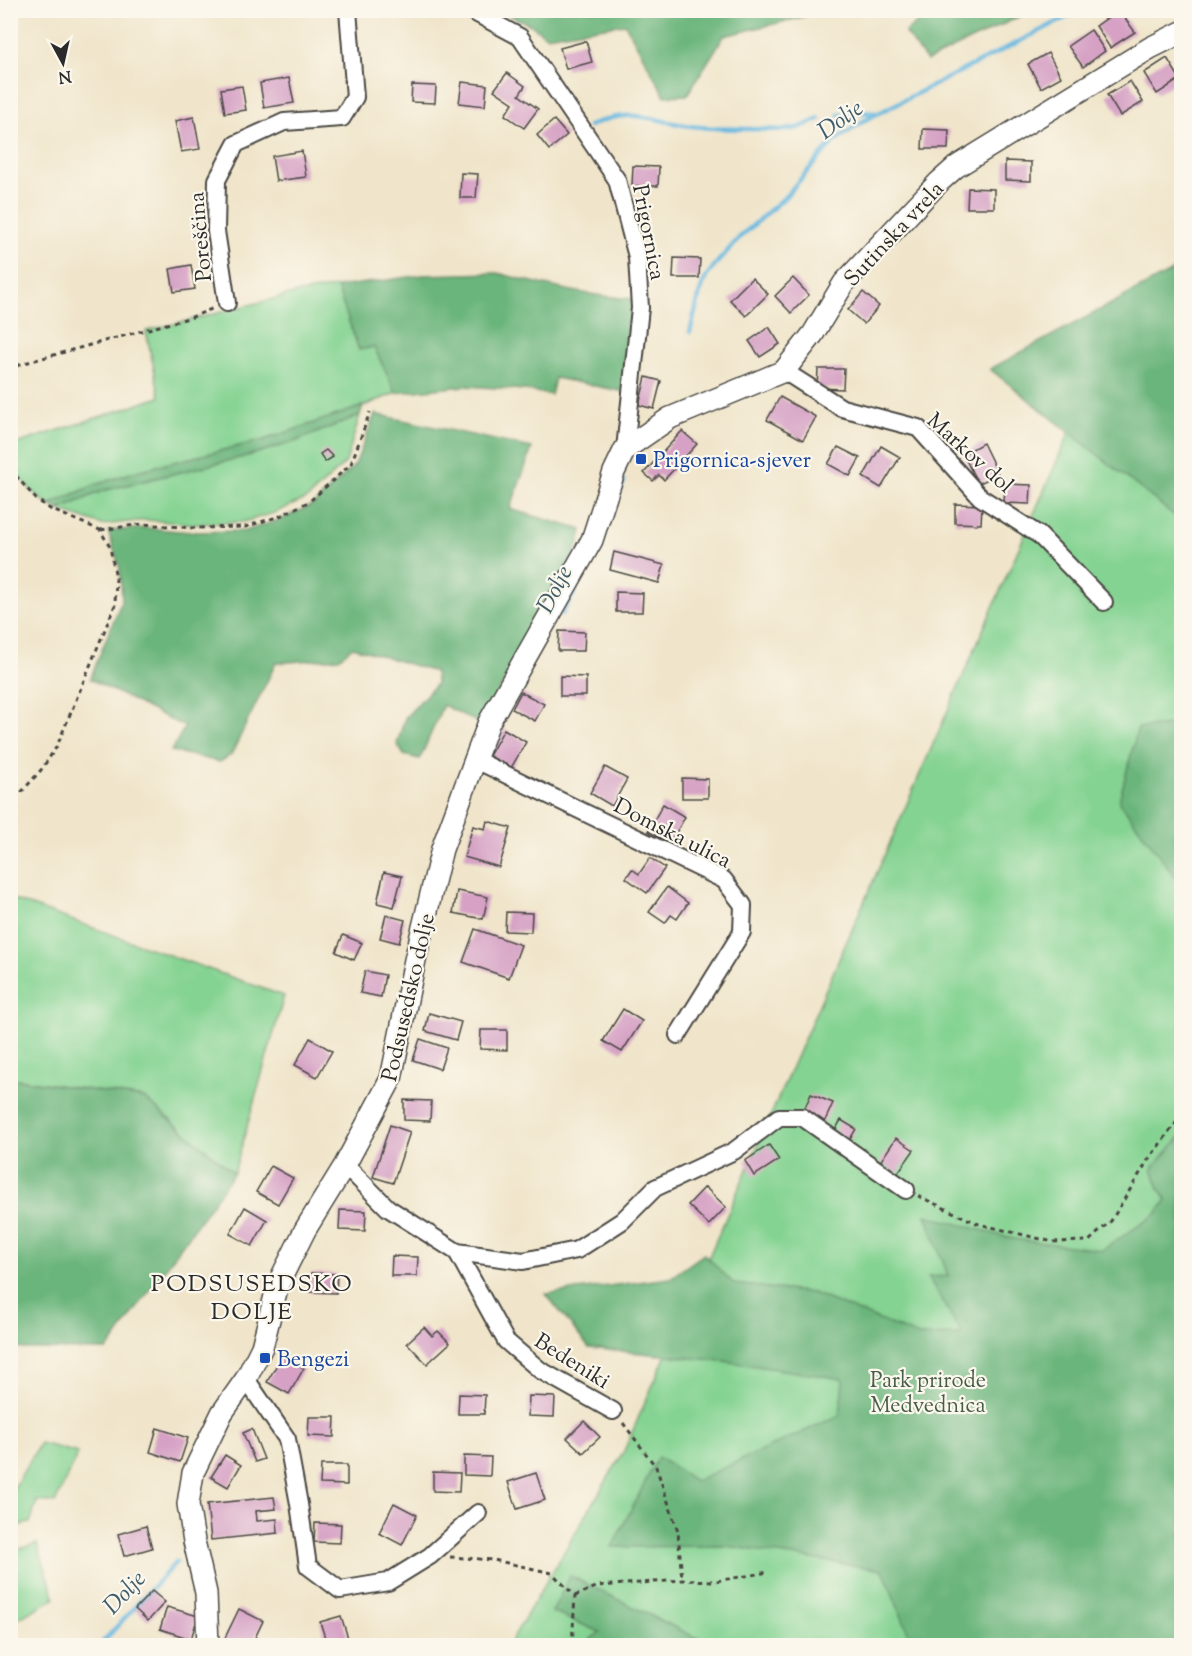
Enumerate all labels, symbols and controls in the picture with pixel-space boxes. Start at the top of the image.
north arrow [33,33,93,93]
text: N [57,63,73,88]
water label: Dolje [811,92,871,149]
street label: Sutinska vrela [838,175,953,295]
street label: Prigornica [622,182,672,283]
street label: Poreščina [182,191,222,283]
street label: Markov dol [918,406,1020,502]
place label: Prigornica-sjever [653,446,811,478]
marker: Prigornica-sjever [634,452,648,466]
water label: Dolje [529,560,582,620]
street label: Domska ulica [607,791,736,878]
street label: Podsusedsko dolje [375,910,445,1085]
district label: PODSUSEDSKO DOLJE [151,1268,353,1330]
street label: Bedeniki [527,1327,616,1398]
place label: Bengezi [277,1345,349,1377]
marker: Bengezi [258,1351,272,1365]
park label: Park prirode Medvednica [870,1366,986,1423]
water label: Dolje [96,1564,155,1623]

